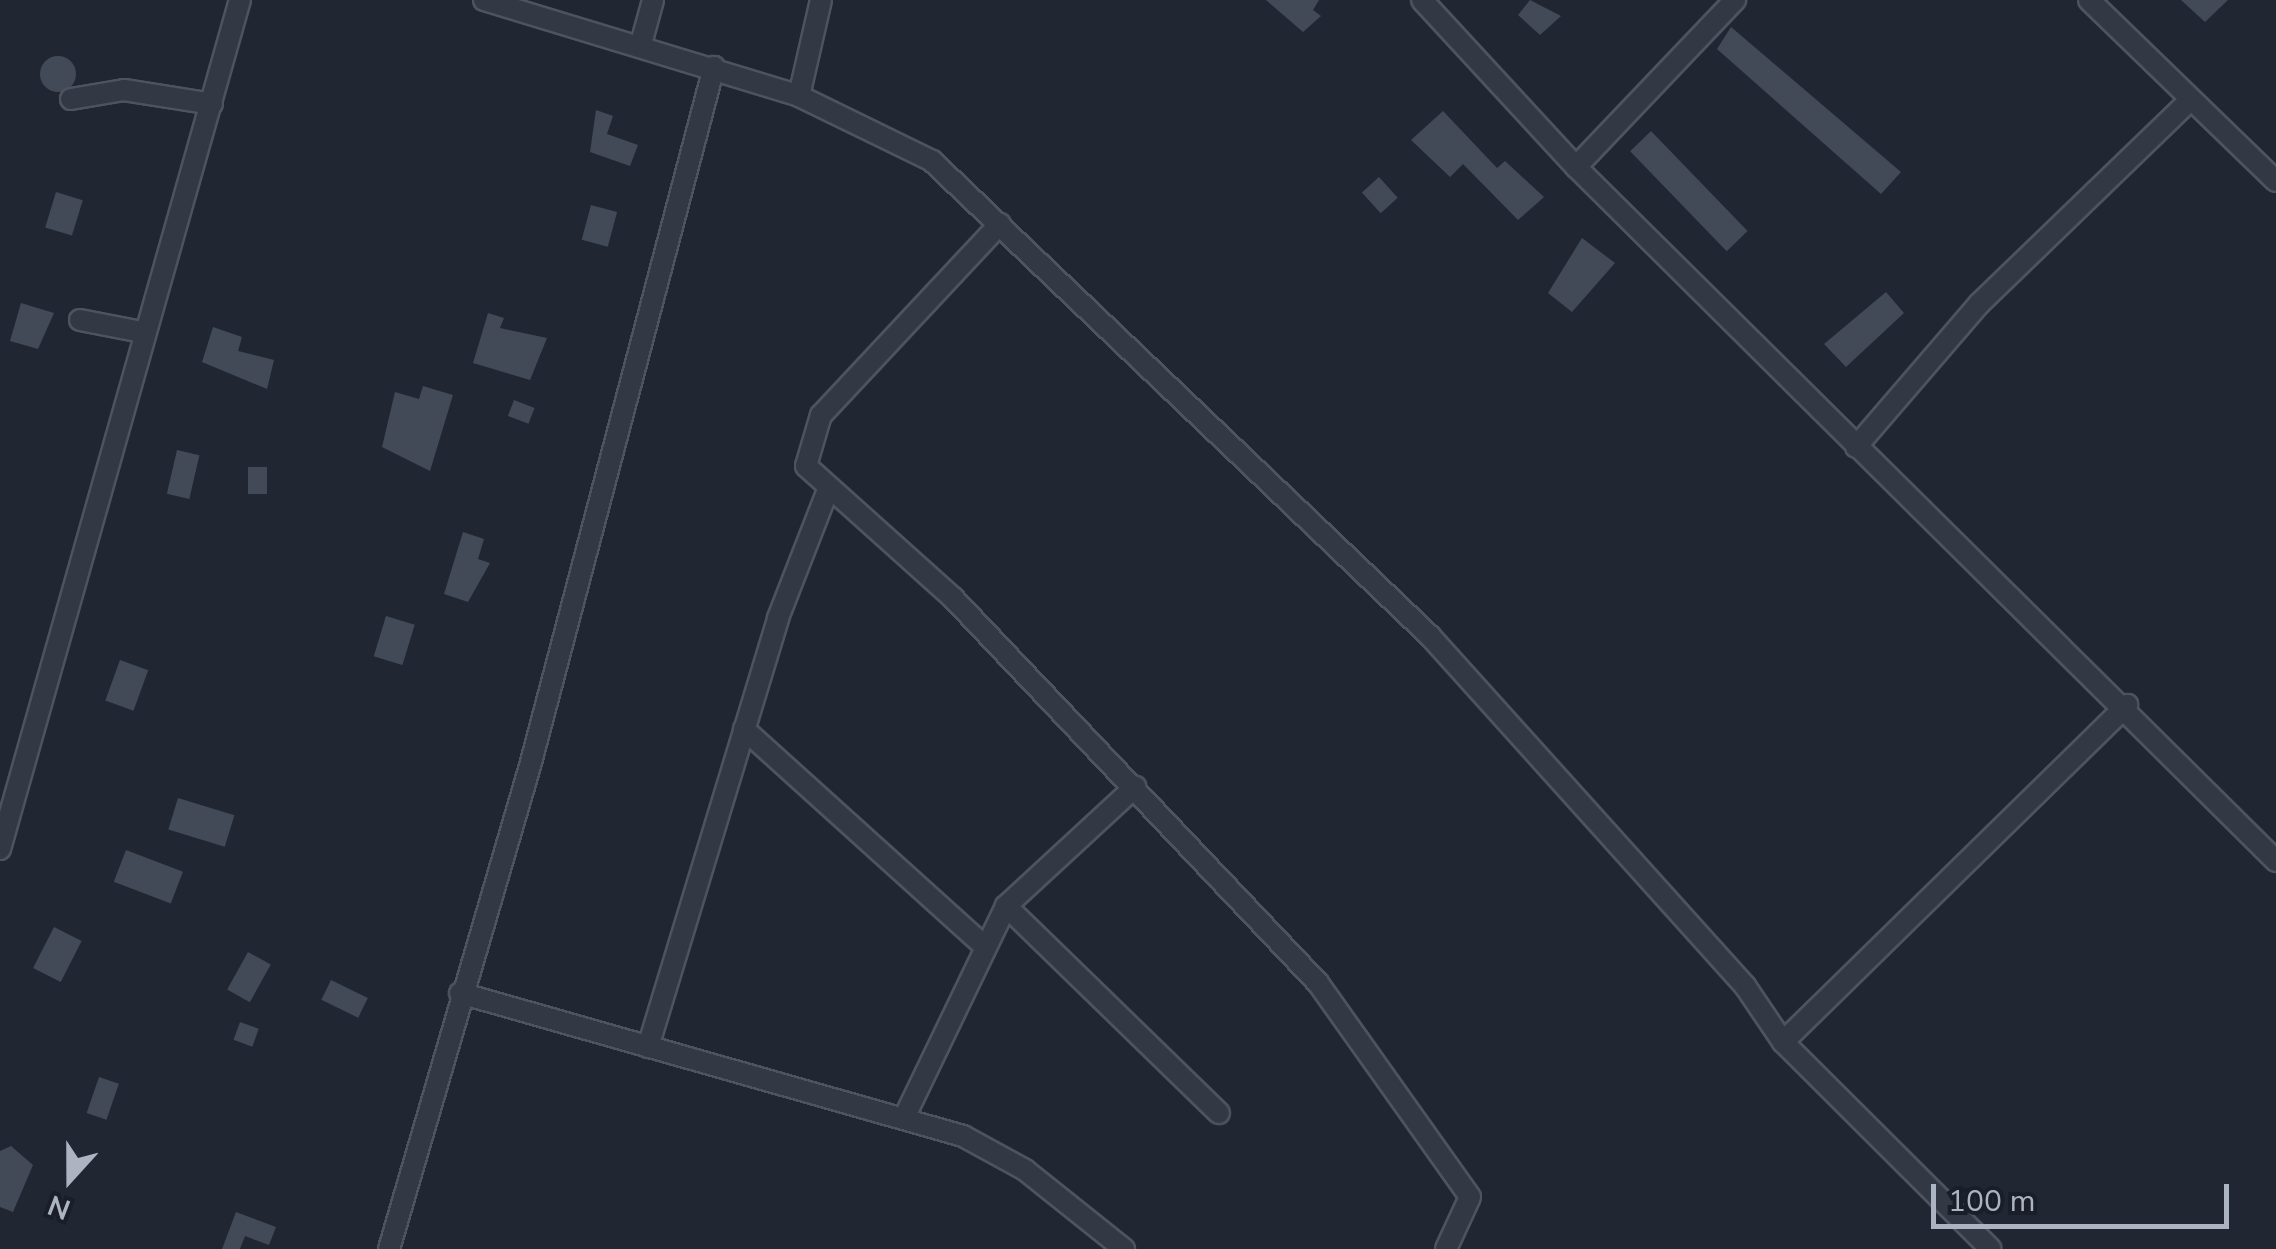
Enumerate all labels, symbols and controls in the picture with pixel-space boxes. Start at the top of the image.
north arrow [20,1129,120,1229]
scale bar [1936,1164,2234,1226]
text: 100 m [1948,1181,2035,1222]
text: N [43,1186,76,1229]

